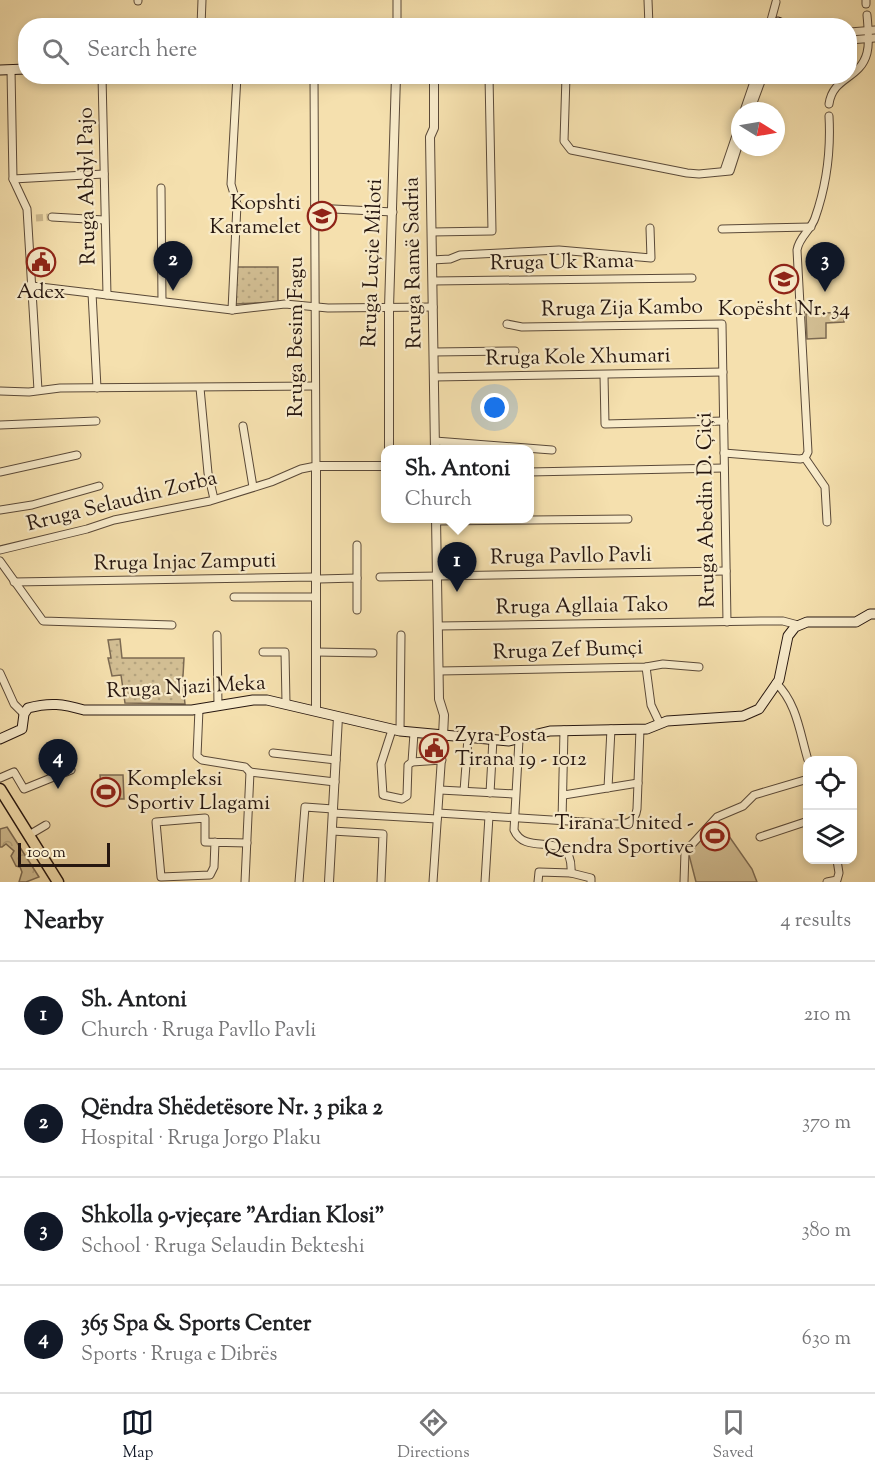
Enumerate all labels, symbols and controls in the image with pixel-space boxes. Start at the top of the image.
search box [18,18,857,84]
icon: search [39,35,72,68]
text: Search here [87,35,197,67]
north arrow [731,102,785,156]
street label: Rruga Abdyl Pajo [72,107,104,265]
street label: Rruga Ramë Sadria [397,176,431,349]
street label: Rruga Luçie Miloti [355,178,391,348]
place label: Kopshti Karamelet [210,189,301,243]
school or university icon: Kopshti Karamelet [306,200,338,232]
pin: 2 [154,242,192,291]
pin: 3 [806,242,844,292]
public building icon: Adex [25,246,57,278]
street label: Rruga Uk Rama [490,247,635,279]
street label: Rruga Besim Fagu [282,256,312,418]
school or university icon: Kopësht Nr. 34 [768,263,800,295]
place label: Adex [17,278,65,308]
street label: Rruga Zija Kambo [541,293,703,325]
place label: Kopësht Nr. 34 [718,295,850,325]
street label: Rruga Kole Xhumari [485,341,671,375]
your location [480,393,509,422]
street label: Rruga Abedin D. Çiçi [690,412,724,608]
popup [381,445,534,523]
text: Sh. Antoni [405,454,510,486]
street label: Rruga Selaudin Zorba [24,464,221,540]
text: Church [405,486,472,515]
street label: Rruga Pavllo Pavli [490,541,652,573]
pin: 1 [438,542,476,592]
street label: Rruga Injac Zamputi [93,546,277,580]
street label: Rruga Agllaia Tako [495,590,669,624]
street label: Rruga Zef Bumçi [492,633,644,669]
street label: Rruga Njazi Meka [106,669,267,707]
place label: Zyra Posta Tirana 19 - 1012 [455,721,587,775]
public building icon: Zyra Posta Tirana 19 - 1012 [418,732,450,764]
pin: 4 [38,740,78,789]
map controls [803,756,857,864]
button: locate [803,756,857,810]
place label: Kompleksi Sportiv Llagami [127,765,270,819]
sports icon: Kompleksi Sportiv Llagami [90,776,122,808]
place label: Tirana United - Qendra Sportive [544,809,694,863]
button: layers [803,810,857,864]
sports icon: Tirana United - Qendra Sportive [699,820,731,852]
scale bar [18,840,110,868]
text: 100 m [27,842,66,865]
text: Nearby [24,903,104,940]
text: 4 results [780,907,851,936]
text: Sh. Antoni [81,985,187,1017]
text: 1 [40,1001,47,1030]
text: 210 m [804,1001,851,1030]
text: Church · Rruga Pavllo Pavli [81,1017,316,1046]
text: Qëndra Shëdetësore Nr. 3 pika 2 [81,1093,383,1125]
text: 2 [39,1109,48,1138]
text: 370 m [802,1109,851,1138]
text: Hospital · Rruga Jorgo Plaku [81,1125,321,1154]
text: Shkolla 9-vjeçare "Ardian Klosi" [81,1201,385,1233]
text: 3 [39,1217,48,1246]
text: 380 m [802,1217,851,1246]
text: School · Rruga Selaudin Bekteshi [81,1233,365,1262]
text: 365 Spa & Sports Center [81,1309,311,1341]
text: 4 [38,1325,49,1354]
text: 630 m [802,1325,851,1354]
text: Sports · Rruga e Dibrës [81,1341,277,1370]
tab: Map [121,1406,154,1465]
tab: Directions [397,1406,470,1465]
tab: Saved [712,1406,754,1465]

